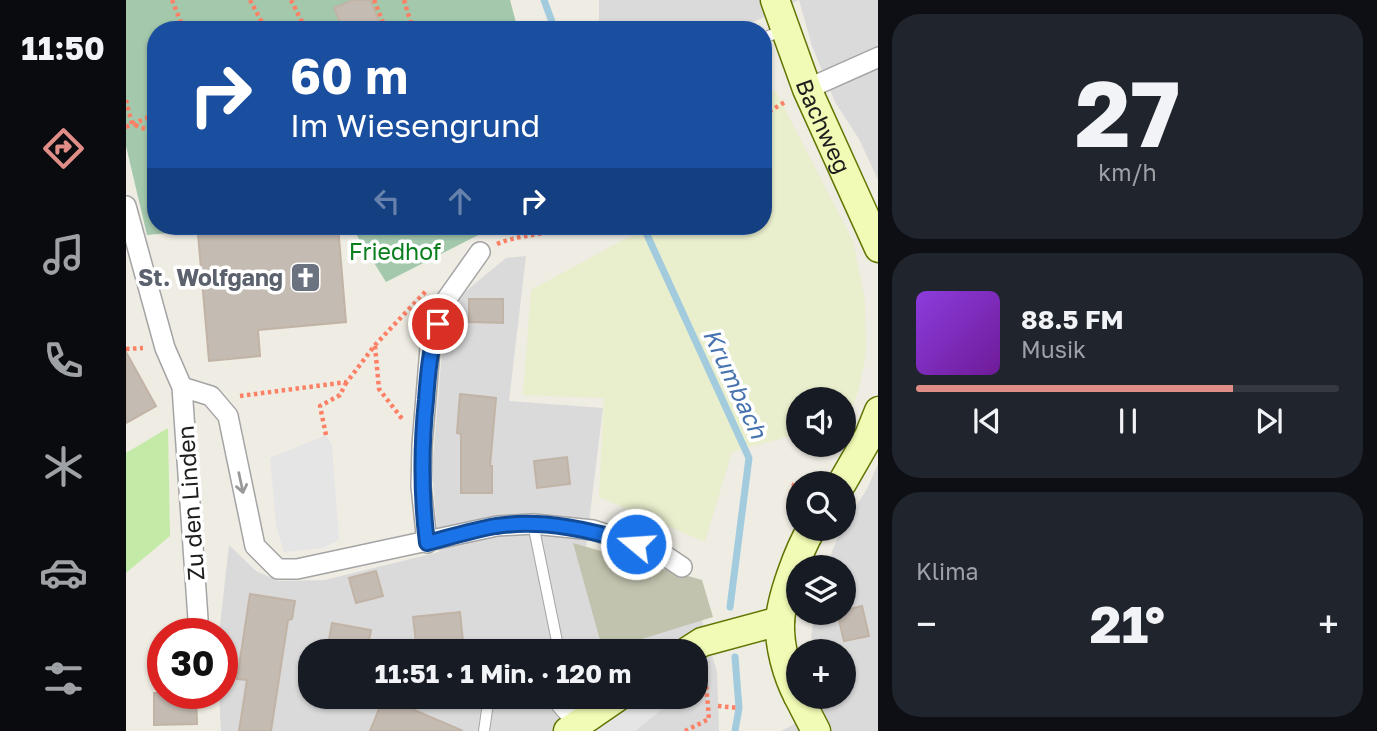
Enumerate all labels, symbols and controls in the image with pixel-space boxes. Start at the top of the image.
text: 11:50 [21,29,105,67]
text: 60 m [290,46,408,105]
icon: right [175,49,266,140]
text: 27 [1075,58,1180,167]
street label: Bachweg [790,75,857,178]
text: Im Wiesengrund [290,106,540,144]
icon: directions [39,124,88,173]
text: km/h [1098,158,1157,186]
icon: left [368,182,406,220]
icon: ahead [441,182,479,220]
icon: right [514,182,552,220]
icon: music [39,230,88,279]
park label: Friedhof [349,237,441,265]
church icon: St. Wolfgang [289,260,323,294]
place label: St. Wolfgang [138,263,283,291]
pin [408,294,468,354]
text: 88.5 FM [1021,304,1124,335]
icon: arrive [419,305,457,343]
water label: Krumbach [698,323,775,444]
text: Musik [1021,335,1086,363]
icon: phone [39,336,88,385]
map controls [786,387,856,709]
button: sound [786,387,856,457]
icon: previous [968,402,1006,440]
icon: pause [1109,402,1147,440]
icon: next [1250,402,1288,440]
street label: Zu den Linden [171,424,209,582]
icon: climate [39,442,88,491]
one-way arrow [234,471,248,494]
button: search [786,471,856,541]
position arrow [599,507,673,581]
icon: car [39,548,88,597]
button: layers [786,555,856,625]
text: Klima [916,557,979,585]
text: 21° [1090,592,1165,654]
text: − [916,601,937,646]
text: + [1318,601,1339,646]
speed limit sign: 30 [147,618,238,709]
button: + [786,639,856,709]
icon: filters [39,654,88,703]
text: 11:51 · 1 Min. · 120 m [375,658,631,689]

